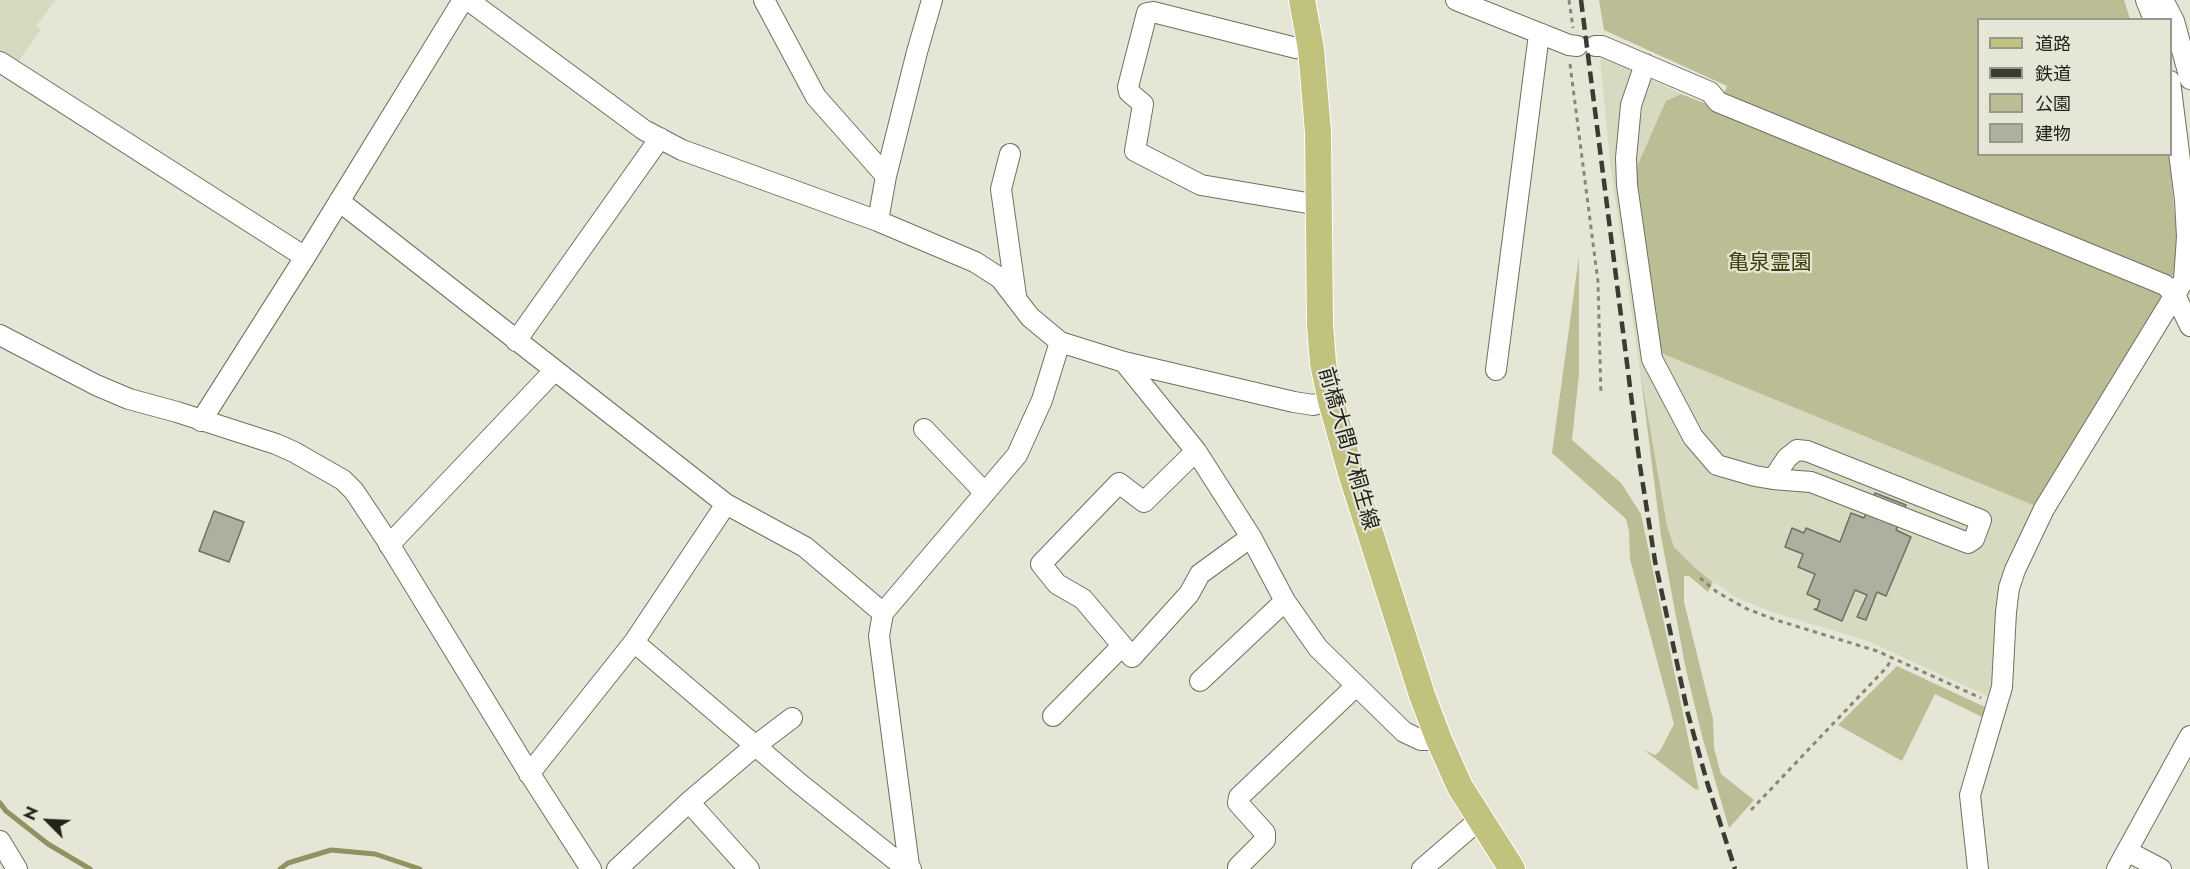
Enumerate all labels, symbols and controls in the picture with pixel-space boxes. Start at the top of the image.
legend [1977,18,2172,156]
text: 道路 [2035,31,2071,57]
text: 鉄道 [2035,61,2071,87]
text: 公園 [2035,91,2071,117]
text: 建物 [2035,121,2071,147]
park label: 亀泉霊園 [1728,251,1812,277]
street label: 前橋大間々桐生線 [1312,365,1382,533]
north arrow [18,791,78,851]
text: N [18,803,44,824]

